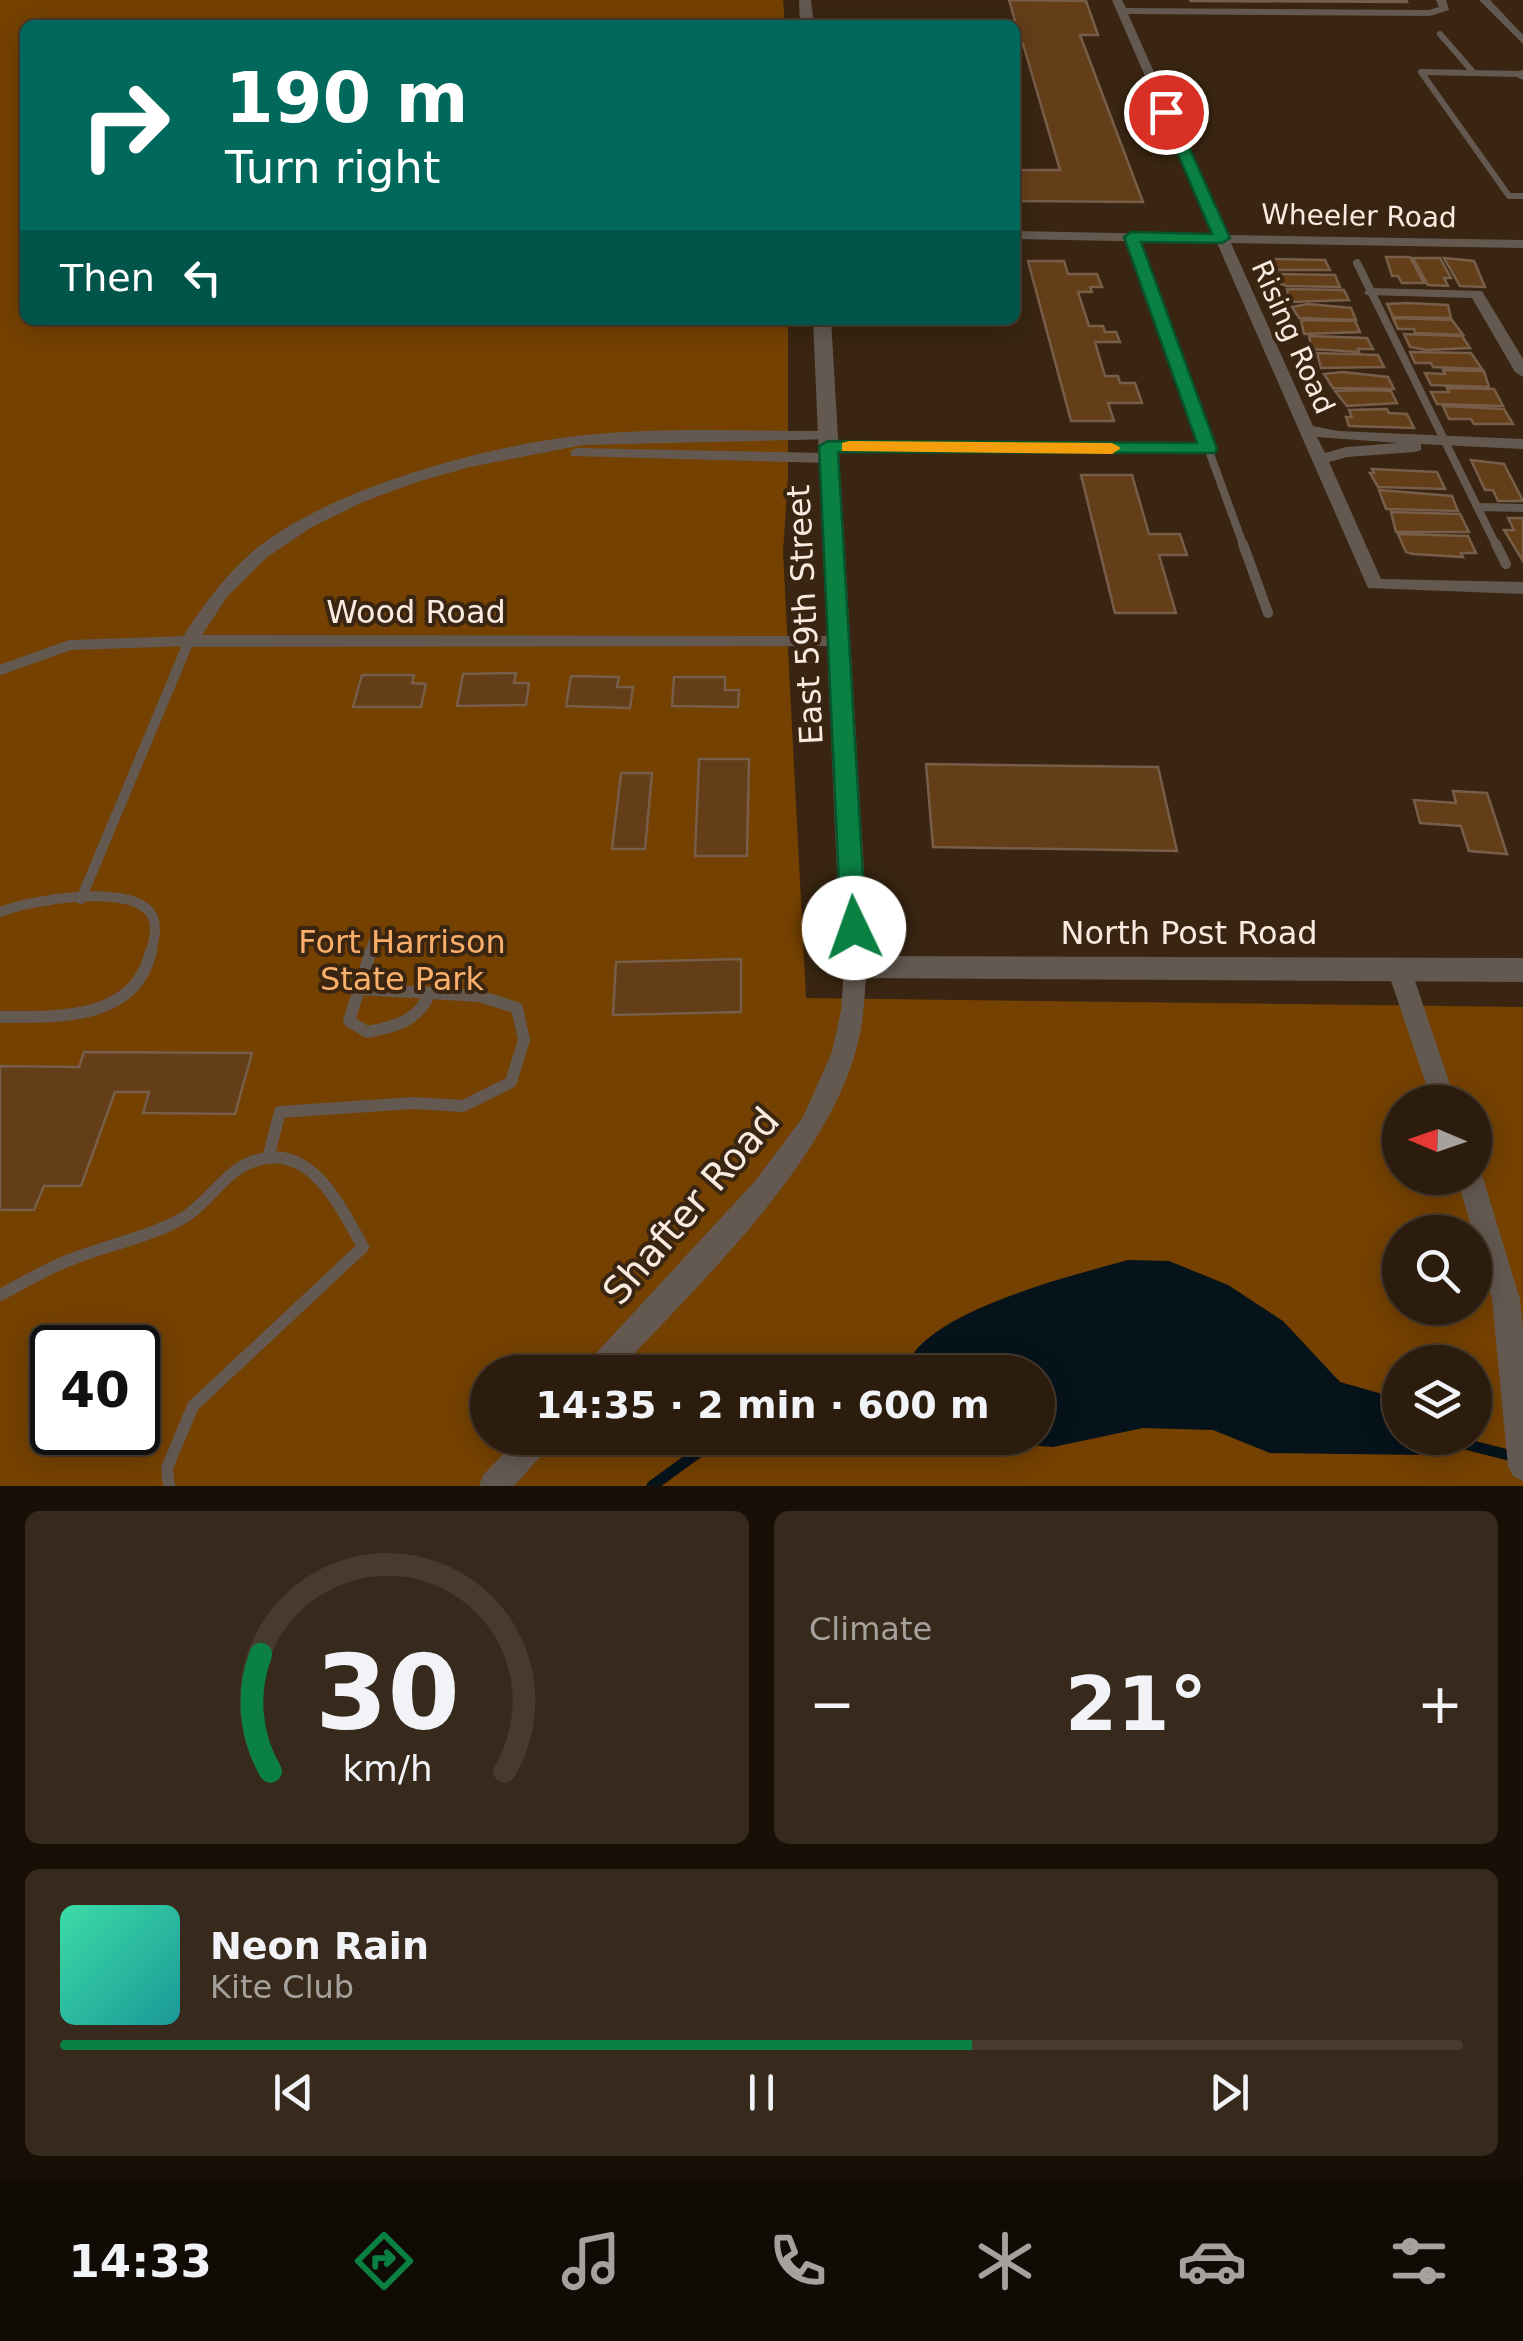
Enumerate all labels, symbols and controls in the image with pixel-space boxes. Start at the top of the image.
text: 190 m [225,57,468,139]
icon: right [60,60,190,190]
pin [1124,70,1209,155]
icon: arrive [1139,85,1194,140]
text: Turn right [225,141,440,194]
street label: Wheeler Road [1261,198,1457,234]
icon: left [175,250,230,305]
street label: Rising Road [1245,255,1341,419]
text: Then [60,256,155,300]
street label: East 59th Street [779,484,831,746]
street label: Wood Road [326,593,506,631]
position arrow [802,876,906,980]
street label: North Post Road [1060,914,1318,952]
park label: Fort Harrison State Park [298,923,506,998]
north arrow [1382,1085,1492,1195]
map controls [1382,1085,1492,1455]
street label: Shafter Road [594,1099,788,1313]
button: search [1382,1215,1492,1325]
speed limit sign: 40 [30,1325,160,1455]
button: layers [1382,1345,1492,1455]
text: 14:35 · 2 min · 600 m [535,1383,990,1427]
text: Climate [809,1610,932,1648]
text: 30 [315,1632,459,1754]
text: 21° [1065,1660,1207,1748]
text: − [809,1672,855,1736]
text: + [1417,1672,1463,1736]
text: km/h [342,1748,432,1789]
text: Neon Rain [210,1924,429,1968]
text: Kite Club [210,1968,354,2006]
icon: previous [266,2065,321,2120]
icon: pause [734,2065,789,2120]
icon: next [1202,2065,1257,2120]
icon: directions [349,2226,419,2296]
icon: music [556,2226,626,2296]
icon: phone [763,2226,833,2296]
icon: climate [970,2226,1040,2296]
icon: car [1177,2226,1247,2296]
icon: filters [1384,2226,1454,2296]
text: 14:33 [69,2235,212,2288]

